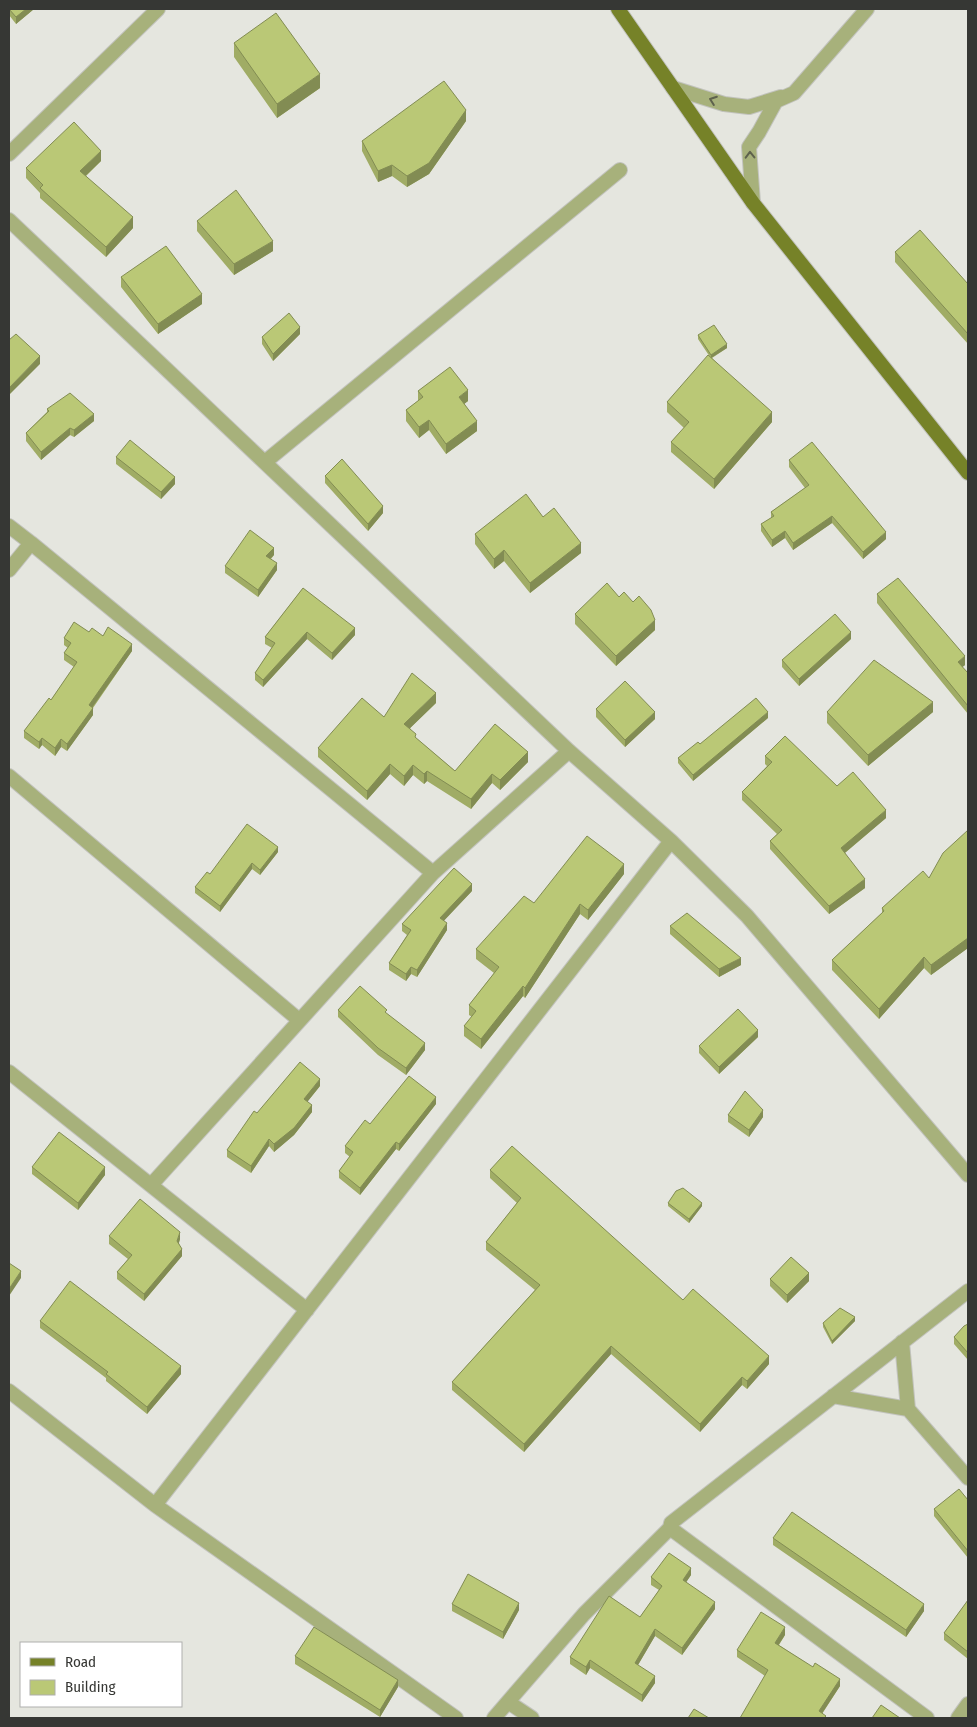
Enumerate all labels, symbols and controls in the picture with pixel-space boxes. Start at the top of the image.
one-way arrow [709,96,718,106]
one-way arrow [745,150,755,158]
legend [20,1642,182,1707]
text: Road [65,1653,96,1671]
text: Building [65,1678,116,1696]

